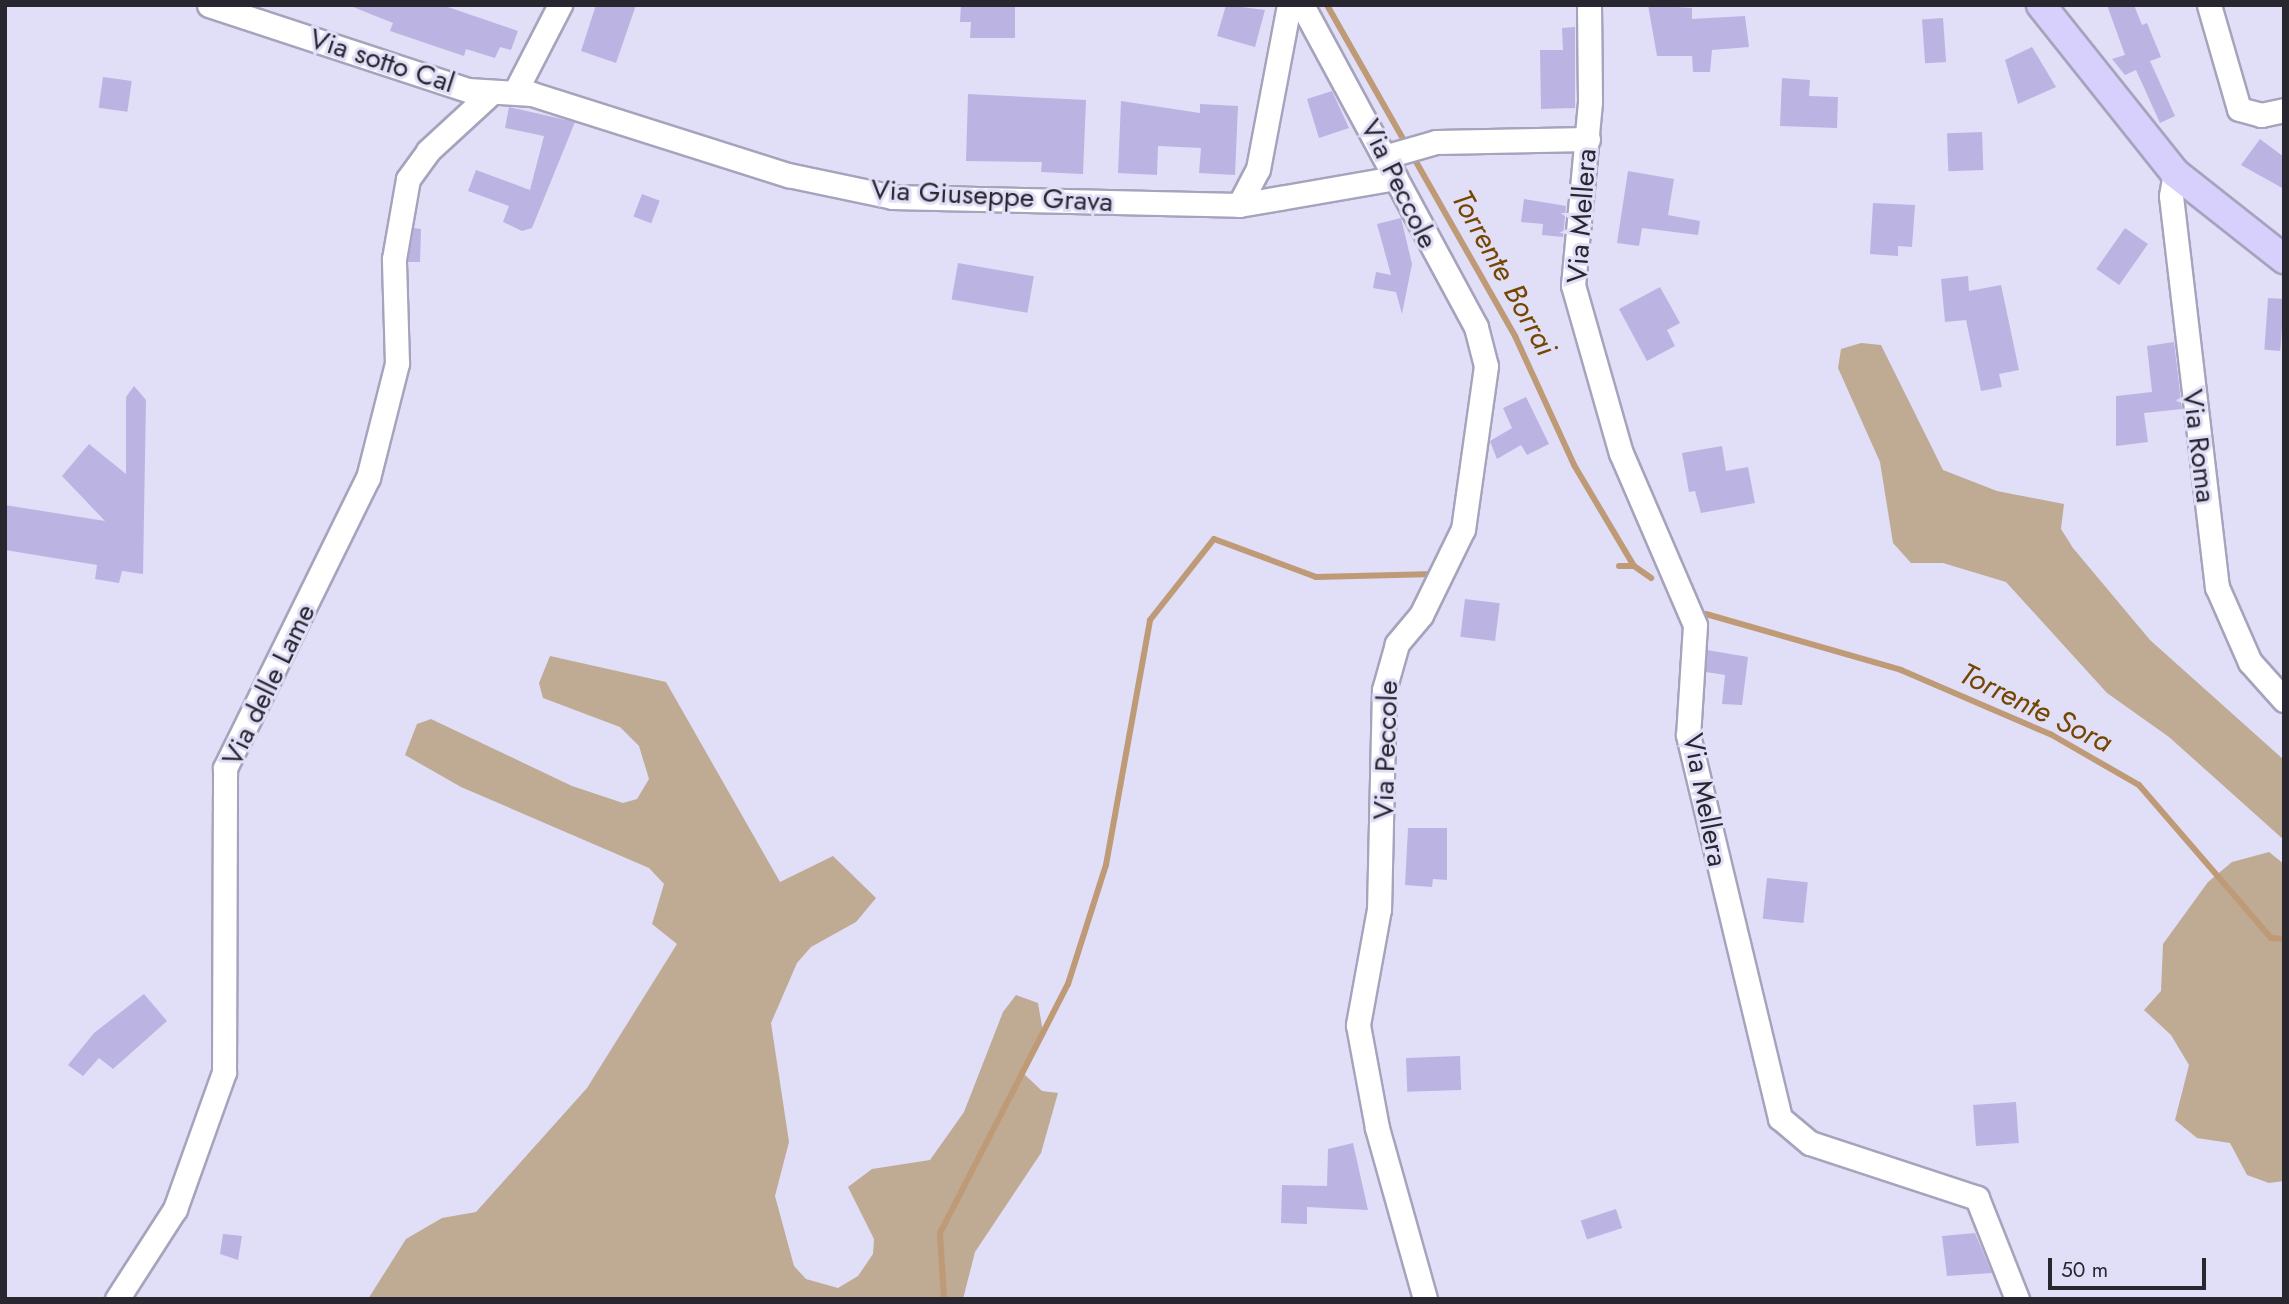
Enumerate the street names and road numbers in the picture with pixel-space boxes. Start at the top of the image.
street label: Via sotto Cal [305,22,459,100]
street label: Via Peccole [1353,114,1445,254]
street label: Via Mellera [1561,147,1603,285]
street label: Via Giuseppe Grava [870,173,1114,219]
street label: Via Roma [2175,387,2223,505]
street label: Via delle Lame [215,599,323,771]
street label: Via Peccole [1367,680,1405,820]
street label: Via Mellera [1676,730,1734,870]

